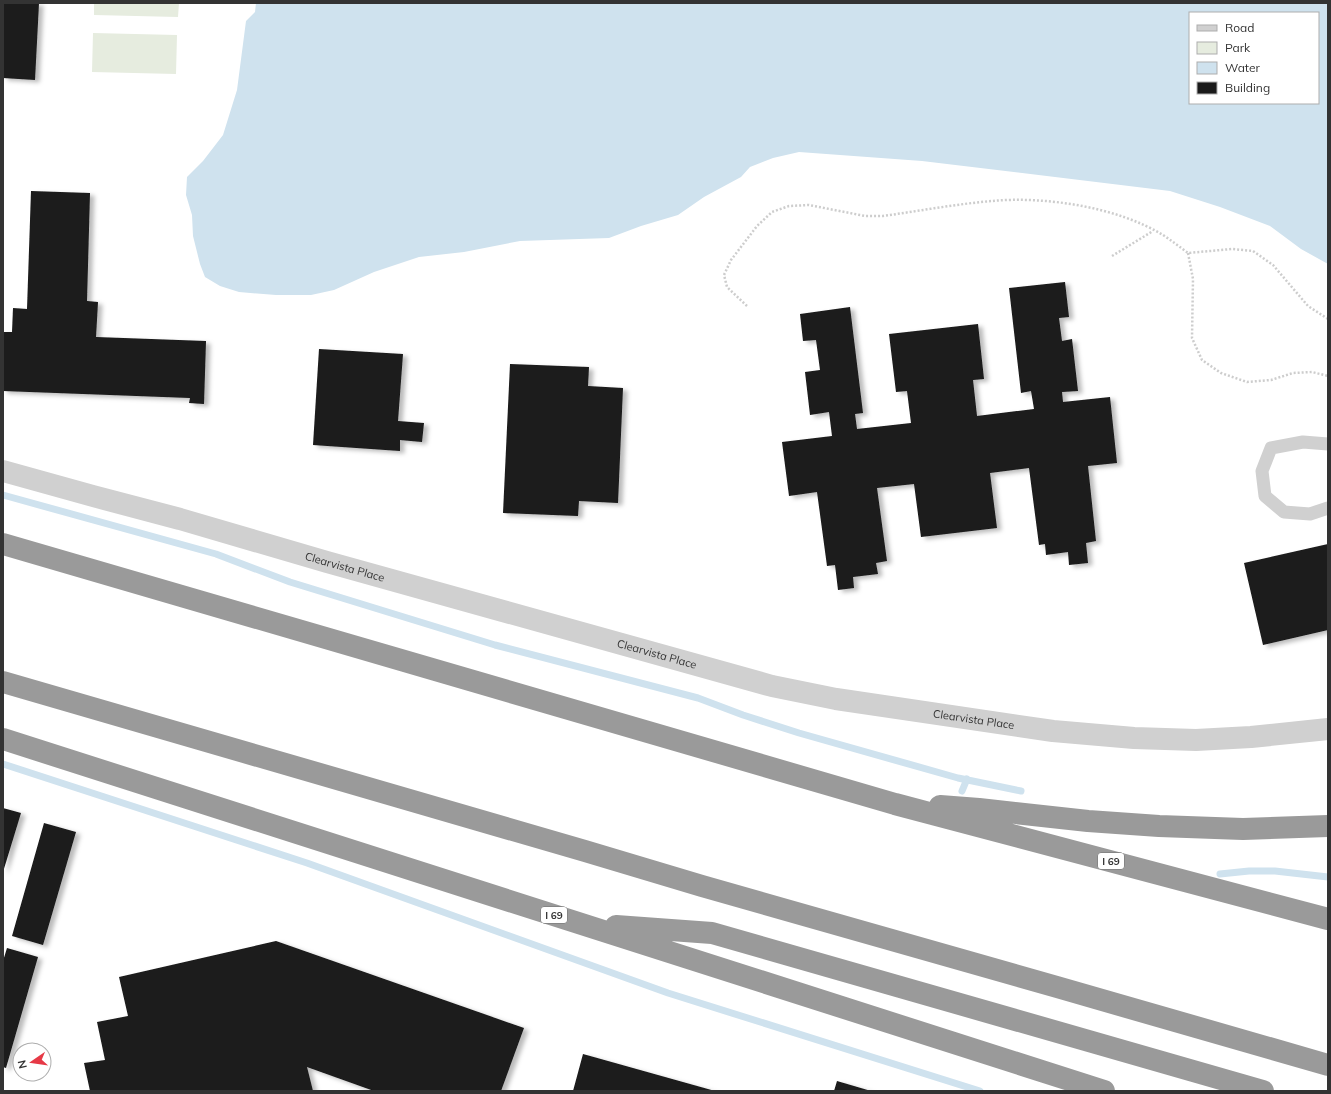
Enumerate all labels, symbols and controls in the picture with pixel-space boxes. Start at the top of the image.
legend [1189,12,1319,104]
text: Road [1225,20,1254,35]
text: Park [1225,40,1251,55]
text: Water [1225,60,1261,75]
text: Building [1225,80,1270,95]
street label: Clearvista Place [303,549,386,585]
street label: Clearvista Place [615,636,698,672]
street label: Clearvista Place [932,706,1015,732]
road number: I 69 [1098,853,1124,869]
road number: I 69 [541,907,567,923]
north arrow [12,1042,52,1082]
text: N [15,1059,30,1070]

